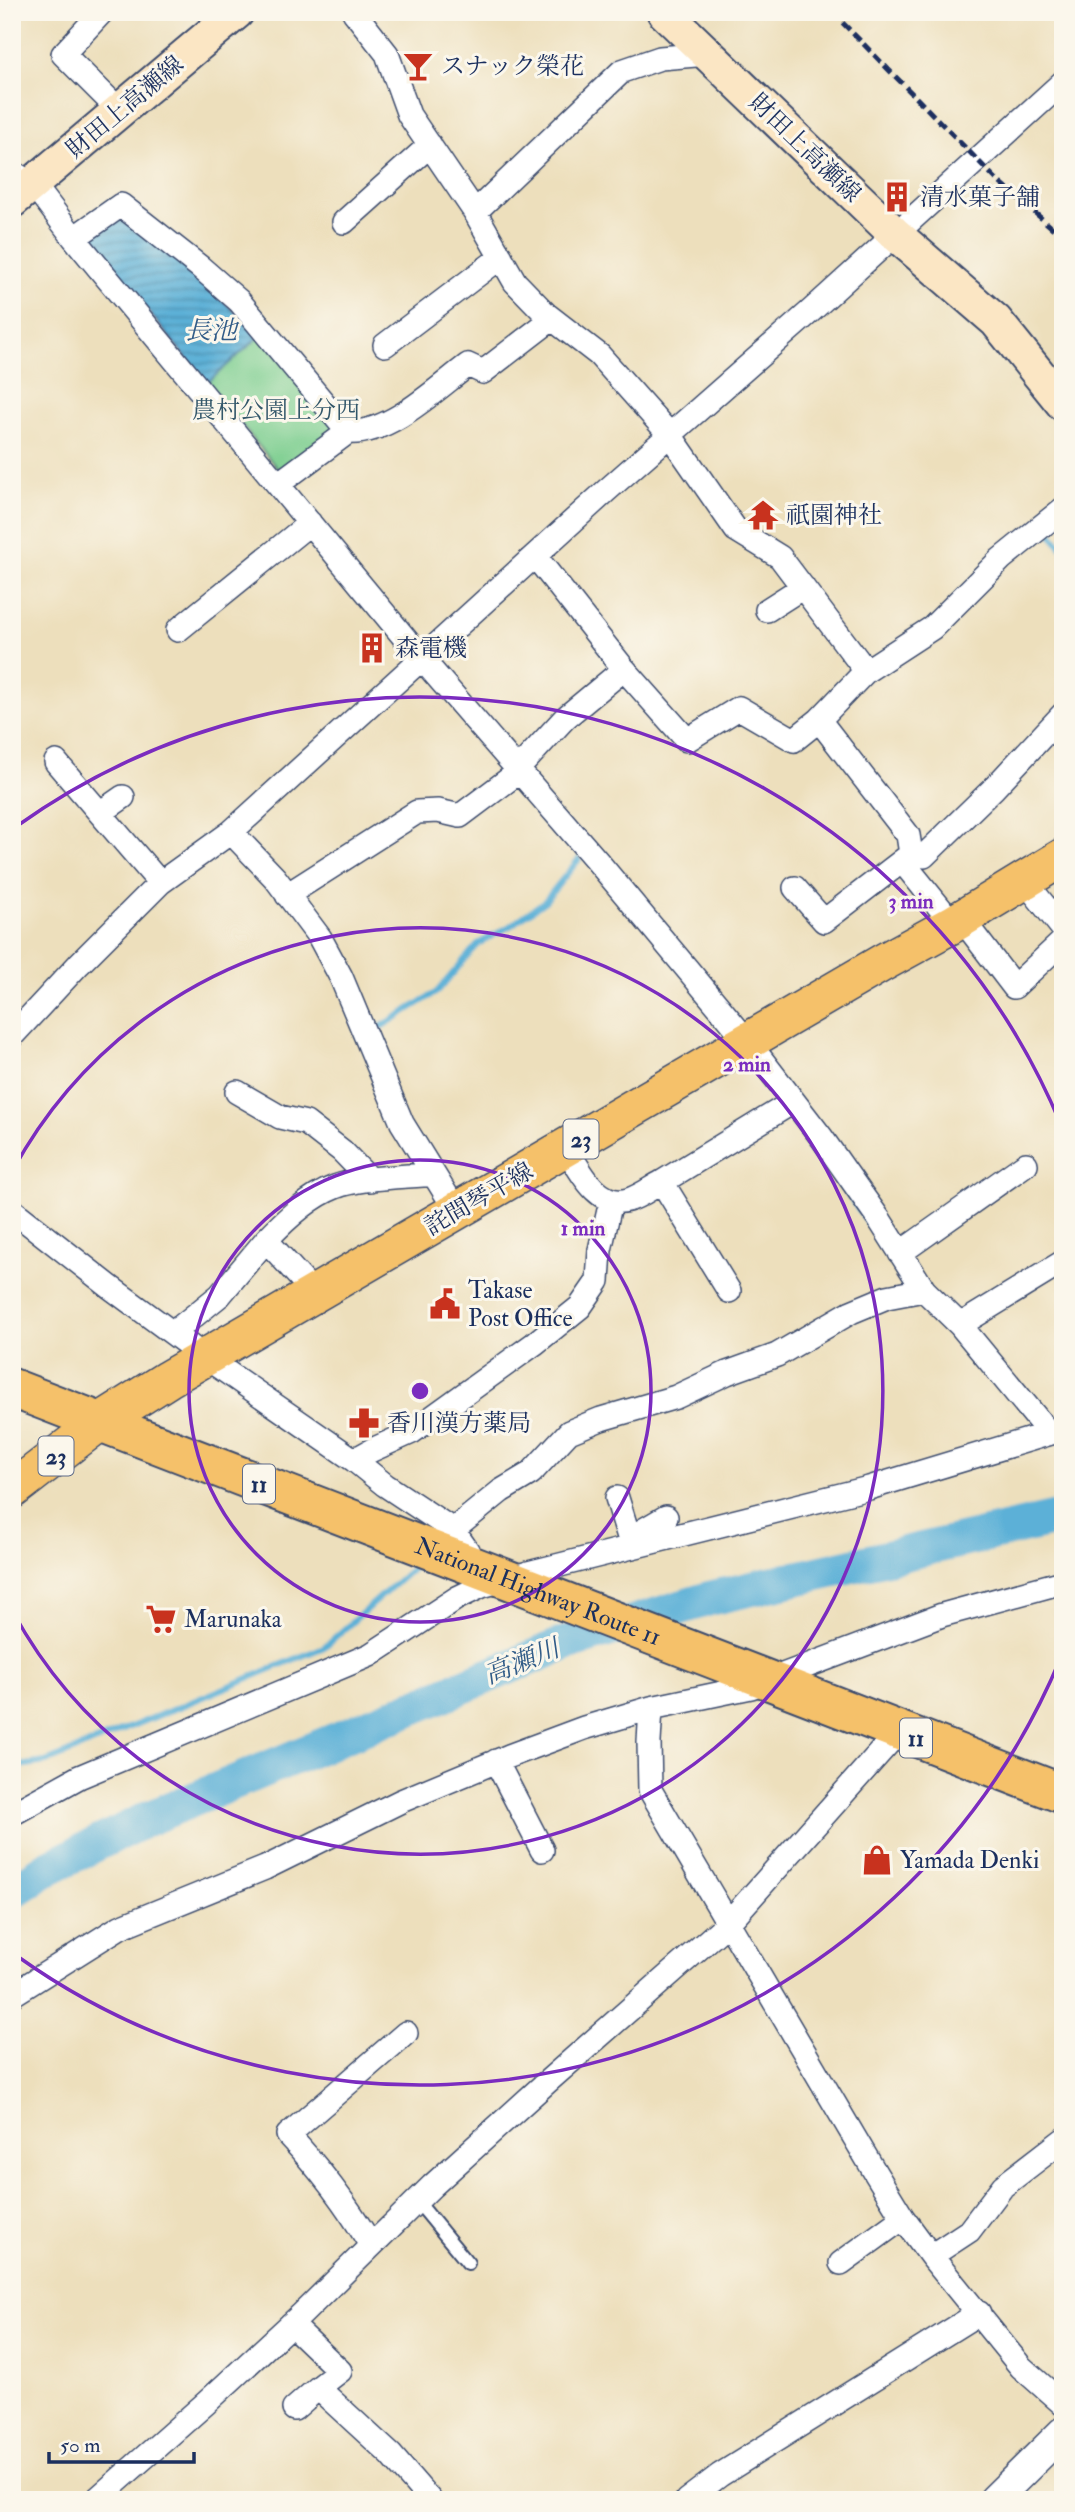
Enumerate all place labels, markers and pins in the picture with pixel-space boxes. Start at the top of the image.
bar icon: スナック榮花 [401,49,435,83]
place label: スナック榮花 [441,51,584,82]
building icon: 清水菓子舗 [880,180,914,214]
place label: 清水菓子舗 [920,182,1040,213]
temple icon: 祇園神社 [746,498,780,532]
place label: 祇園神社 [786,500,882,531]
building icon: 森電機 [355,631,389,665]
place label: 森電機 [395,633,467,664]
place label: Takase Post Office [468,1275,573,1334]
public building icon: Takase Post Office [428,1287,462,1321]
centre of rings [408,1379,432,1403]
pharmacy icon: 香川漢方薬局 [347,1406,381,1440]
place label: 香川漢方薬局 [387,1408,531,1439]
supermarket icon: Marunaka [144,1602,178,1636]
place label: Marunaka [184,1604,283,1635]
shop icon: Yamada Denki [860,1843,894,1877]
place label: Yamada Denki [900,1845,1039,1876]

